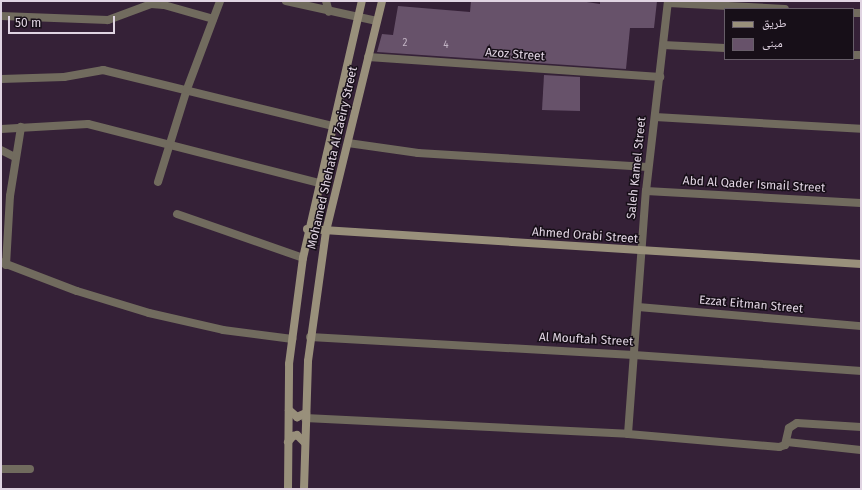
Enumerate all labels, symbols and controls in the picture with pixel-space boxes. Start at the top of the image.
scale bar [10,8,117,34]
legend [724,8,854,60]
text: 50 m [15,16,41,30]
text: طريق [762,16,787,30]
text: مبنى [762,36,783,50]
house number: 2 [403,38,407,50]
house number: 4 [443,40,449,52]
street label: Azoz Street [485,46,545,64]
street label: Mohamed Shehata Al Zaeiry Street [305,65,361,251]
street label: Saleh Kamel Street [624,116,650,220]
street label: Abd Al Qader Ismail Street [682,174,826,196]
street label: Ahmed Orabi Street [531,225,639,247]
street label: Ezzat Eitman Street [698,293,804,317]
street label: Al Mouftah Street [538,330,634,350]

